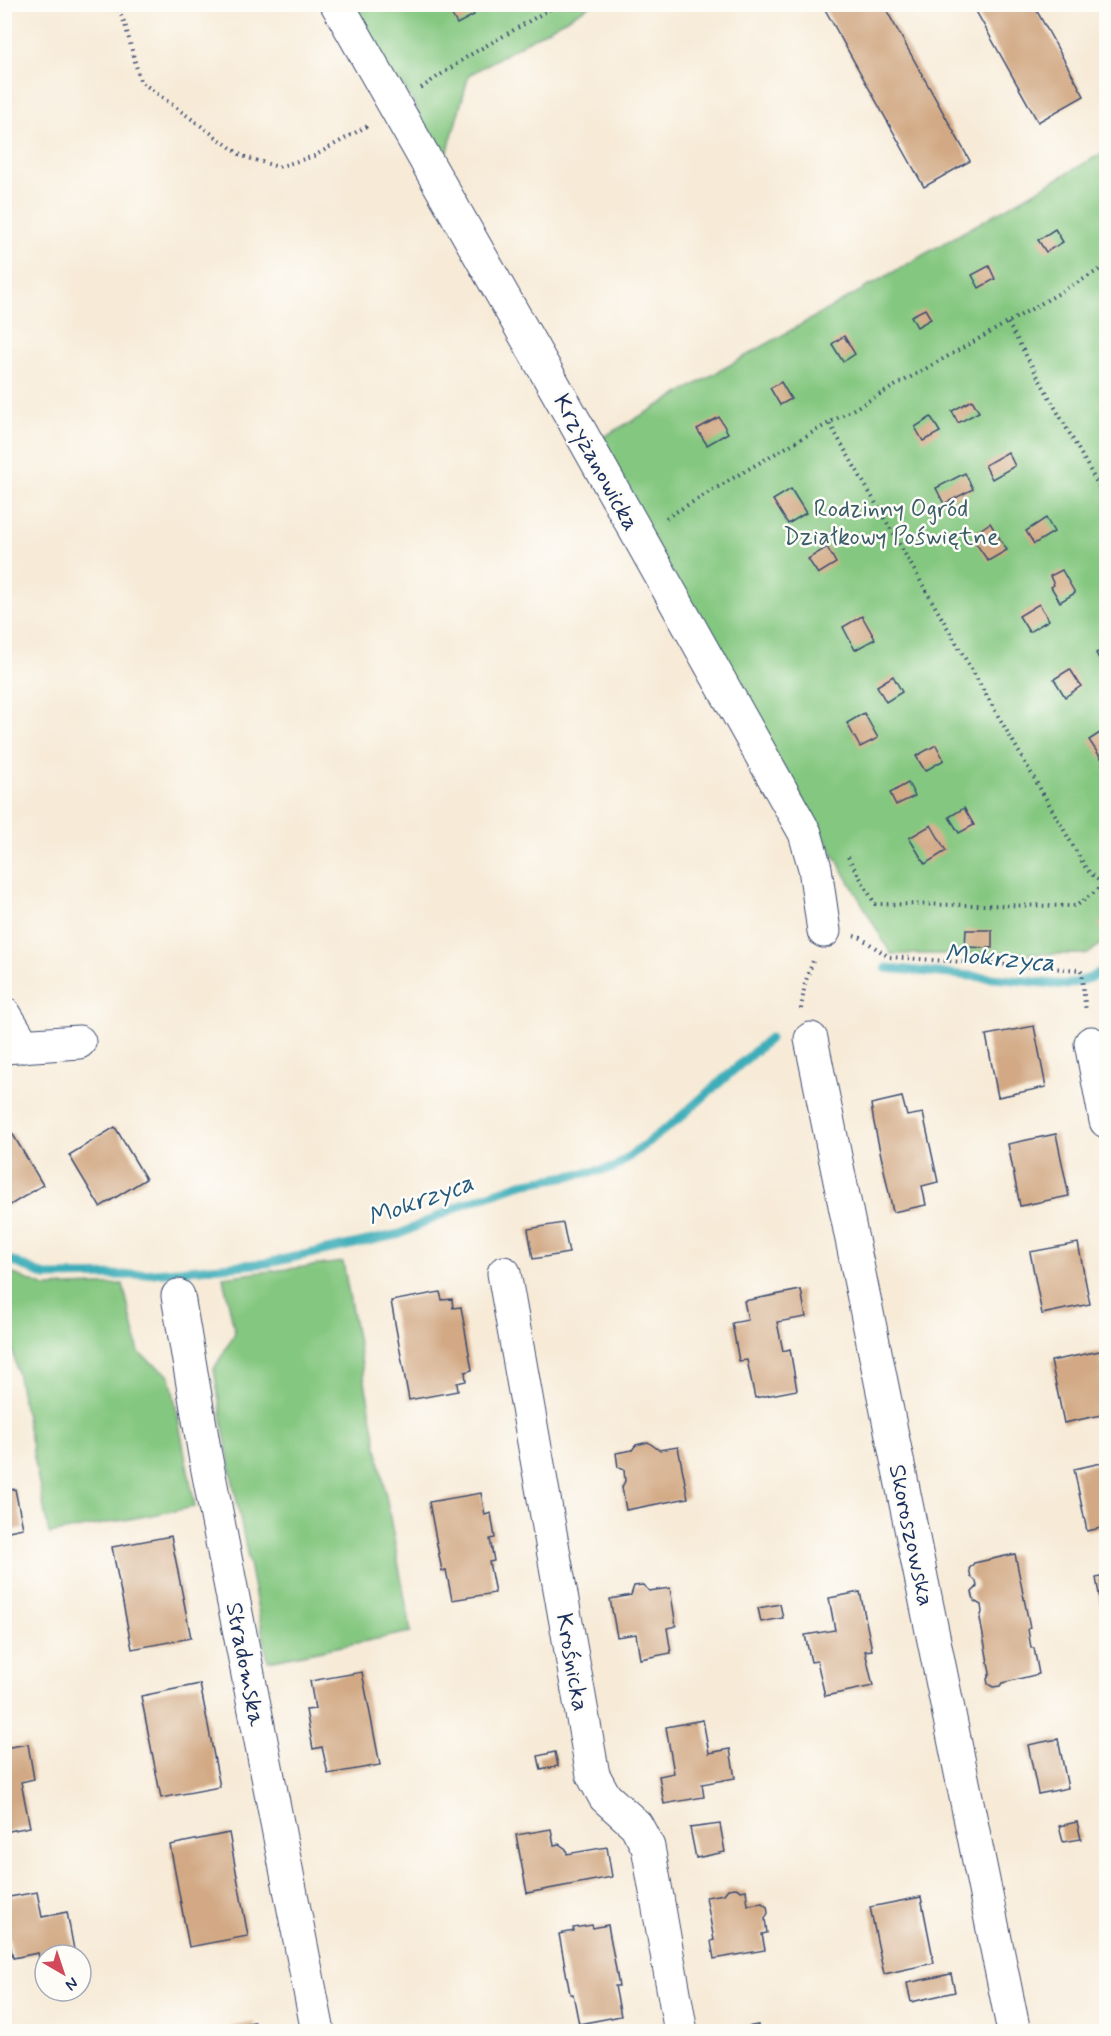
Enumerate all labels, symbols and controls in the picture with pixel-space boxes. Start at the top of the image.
street label: Krzyżanowicka [545,389,646,537]
park label: Rodzinny Ogród Działkowy Poświętne [783,494,999,553]
water label: Mokrzyca [943,937,1056,981]
water label: Mokrzyca [363,1166,478,1236]
street label: Skoroszowska [880,1462,941,1609]
street label: Stradomska [217,1600,272,1729]
street label: Krośnicka [548,1611,595,1714]
north arrow [33,1943,93,2003]
text: N [61,1972,82,1995]

